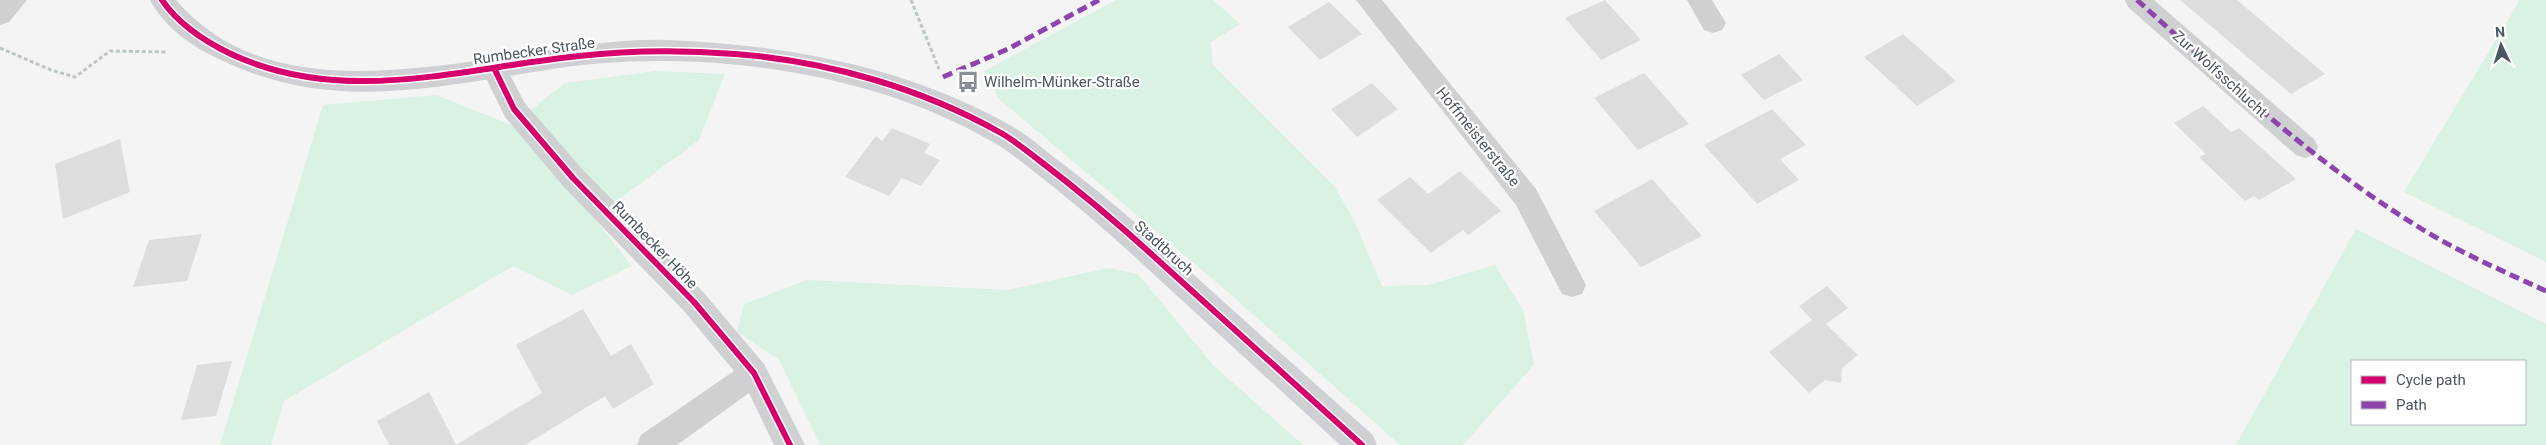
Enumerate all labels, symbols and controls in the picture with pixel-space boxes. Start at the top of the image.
north arrow [2476,20,2526,70]
text: N [2495,24,2506,40]
street label: Zur Wolfsschlucht [2169,27,2271,121]
street label: Rumbecker Straße [472,34,596,68]
bus stop icon: Wilhelm-Münker-Straße [955,69,981,95]
place label: Wilhelm-Münker-Straße [984,73,1140,91]
street label: Hoffmeisterstraße [1432,84,1524,190]
street label: Rumbecker Höhe [609,198,701,292]
street label: Stadtbruch [1131,217,1197,279]
legend [2351,360,2526,425]
text: Cycle path [2396,371,2466,389]
text: Path [2396,396,2427,414]

